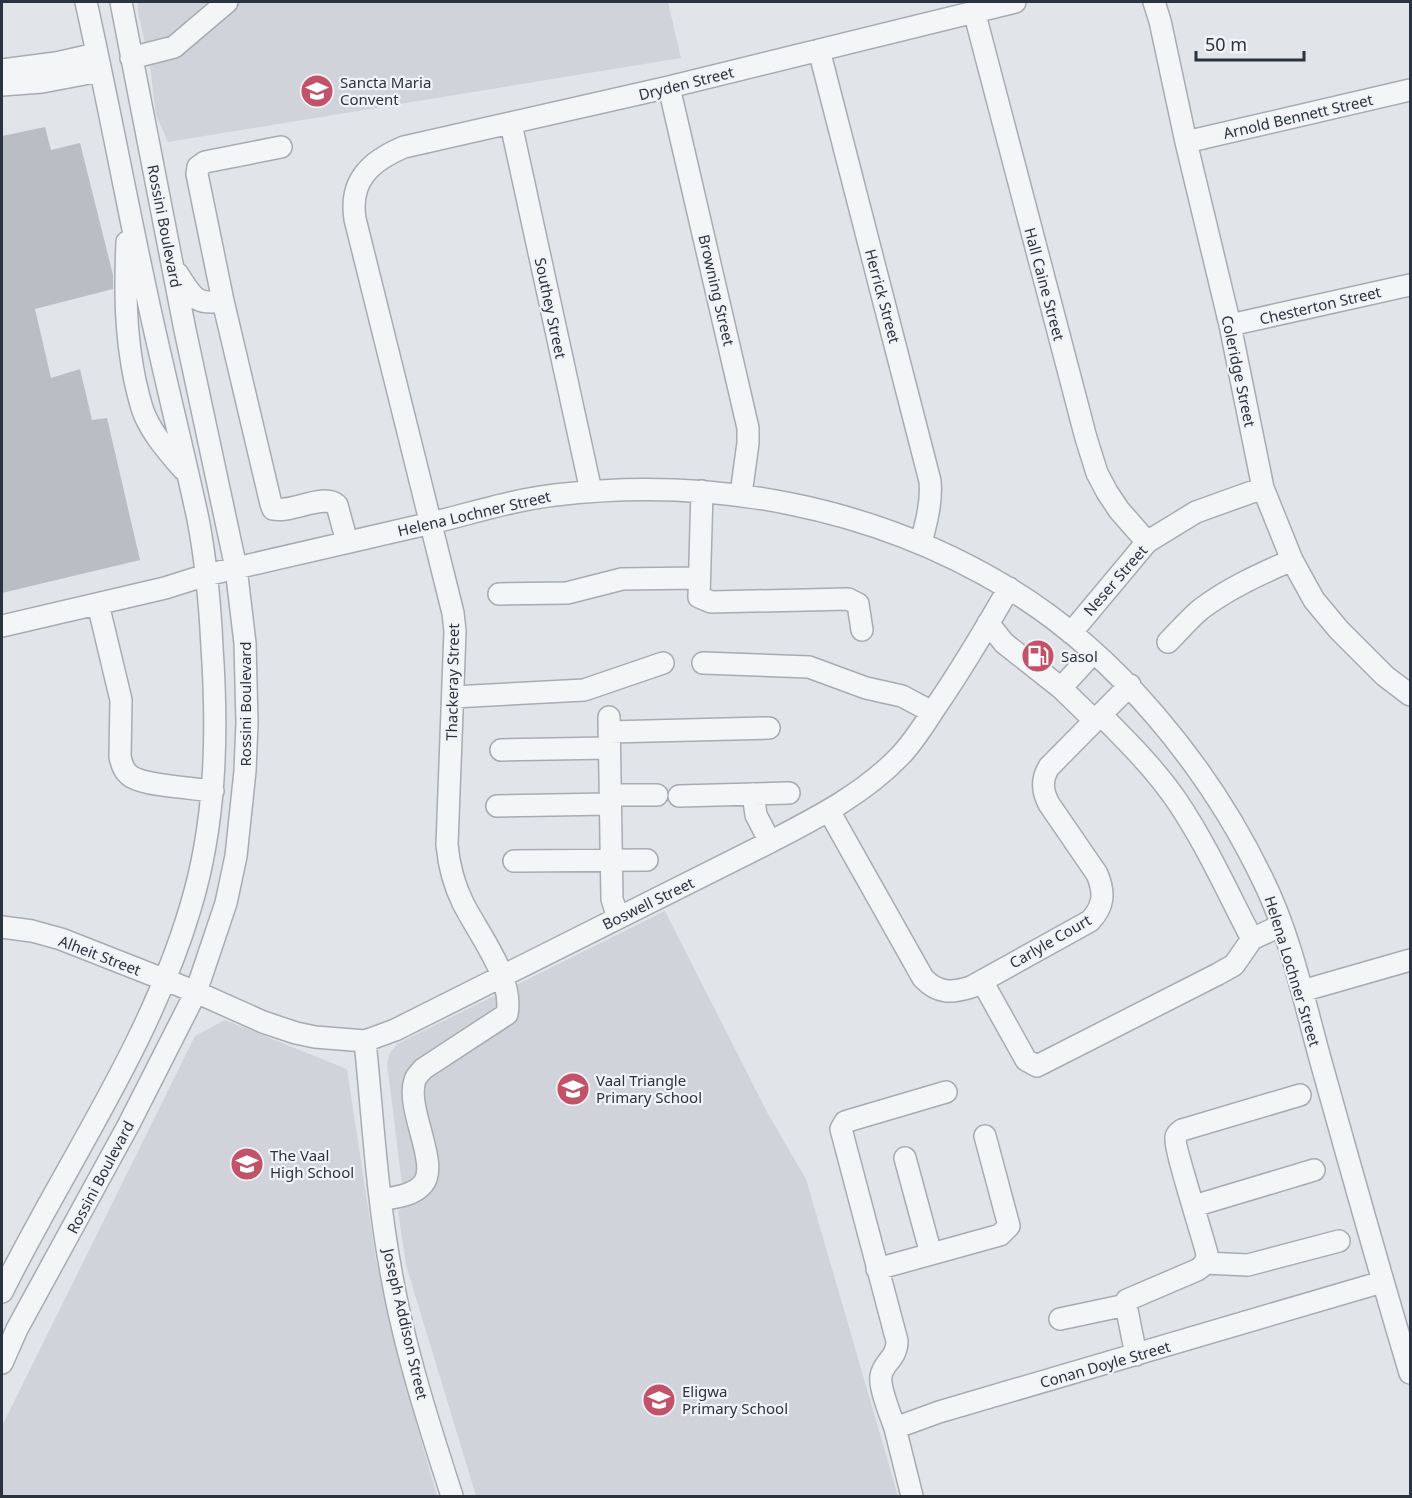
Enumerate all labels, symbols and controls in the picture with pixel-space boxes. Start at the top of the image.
scale bar [1196,24,1304,62]
text: 50 m [1205,32,1247,56]
street label: Dryden Street [636,61,736,105]
place label: Sancta Maria Convent [340,72,431,109]
school or university icon: Sancta Maria Convent [299,73,335,109]
street label: Arnold Bennett Street [1221,89,1375,143]
street label: Rossini Boulevard [143,163,187,289]
street label: Hall Caine Street [1020,225,1070,343]
street label: Browning Street [694,232,740,348]
street label: Herrick Street [861,247,905,346]
street label: Southey Street [531,256,572,361]
street label: Chesterton Street [1257,281,1383,329]
street label: Coleridge Street [1217,313,1261,429]
street label: Helena Lochner Street [395,486,553,540]
street label: Neser Street [1079,540,1152,620]
street label: Thackeray Street [441,623,463,741]
fuel station icon: Sasol [1020,638,1056,674]
street label: Rossini Boulevard [235,642,255,766]
place label: Sasol [1061,646,1098,666]
street label: Boswell Street [599,872,698,934]
street label: Helena Lochner Street [1261,893,1326,1049]
street label: Carlyle Court [1005,909,1095,972]
street label: Alheit Street [56,930,144,980]
place label: Vaal Triangle Primary School [596,1070,702,1107]
school or university icon: Vaal Triangle Primary School [555,1071,591,1107]
street label: Rossini Boulevard [62,1117,138,1237]
place label: The Vaal High School [270,1145,354,1182]
school or university icon: The Vaal High School [229,1146,265,1182]
street label: Joseph Addison Street [378,1245,433,1402]
street label: Conan Doyle Street [1037,1336,1173,1392]
place label: Eligwa Primary School [682,1381,788,1418]
school or university icon: Eligwa Primary School [641,1382,677,1418]

